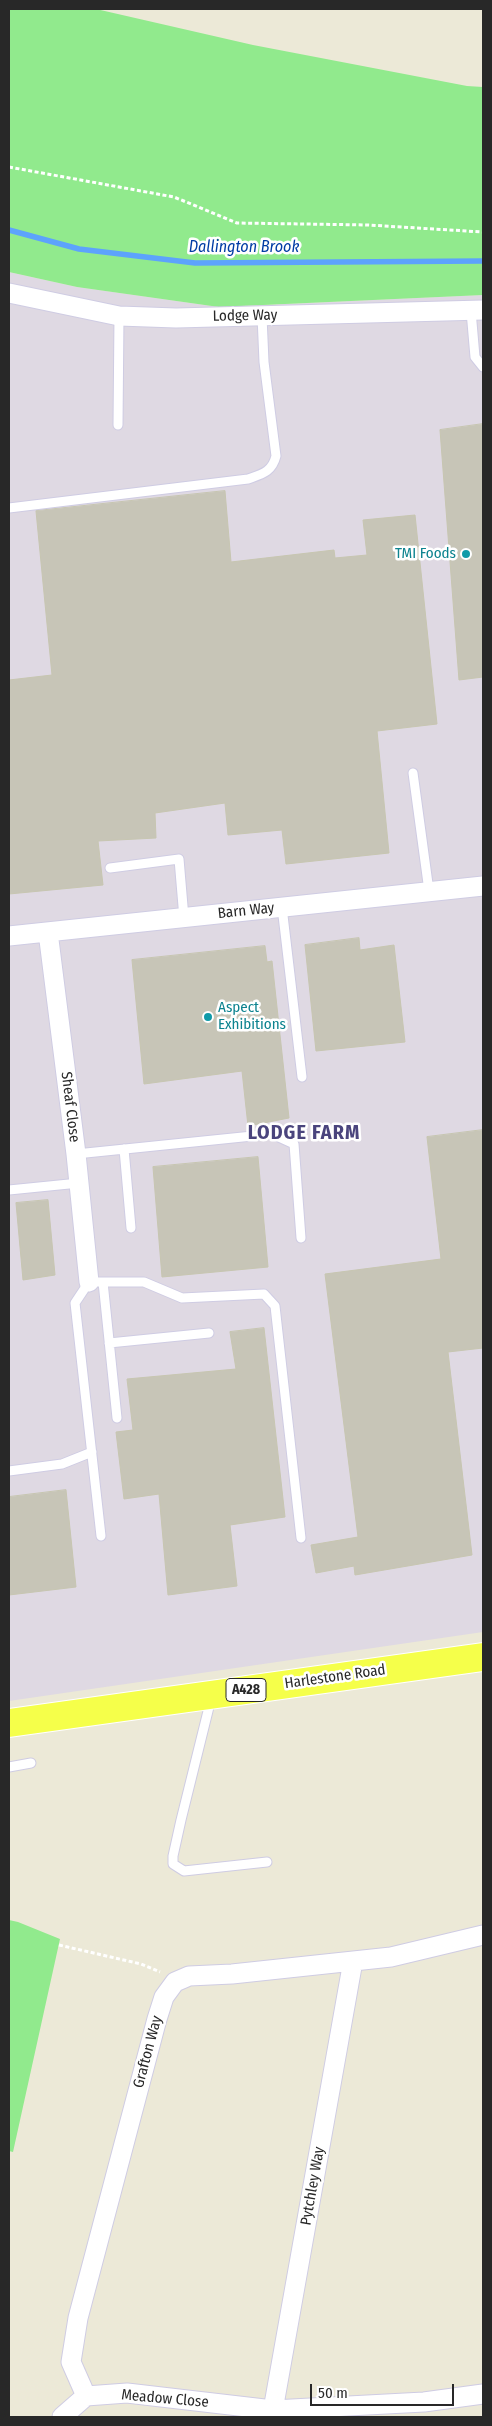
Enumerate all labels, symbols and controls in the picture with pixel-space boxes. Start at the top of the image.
water label: Dallington Brook [189,238,299,258]
street label: Lodge Way [213,306,277,326]
place label: TMI Foods [395,545,456,563]
marker: TMI Foods [460,548,472,560]
street label: Barn Way [217,899,275,923]
place label: Aspect Exhibitions [218,999,286,1034]
marker: Aspect Exhibitions [202,1011,214,1023]
street label: Sheaf Close [57,1071,83,1143]
district label: LODGE FARM [246,1121,362,1145]
street label: Harlestone Road [283,1661,387,1693]
road number: A428 [226,1678,266,1702]
street label: Grafton Way [130,2014,166,2090]
street label: Pytchley Way [297,2145,329,2227]
scale bar [312,2374,456,2406]
text: 50 m [318,2384,348,2402]
street label: Meadow Close [121,2386,209,2412]

